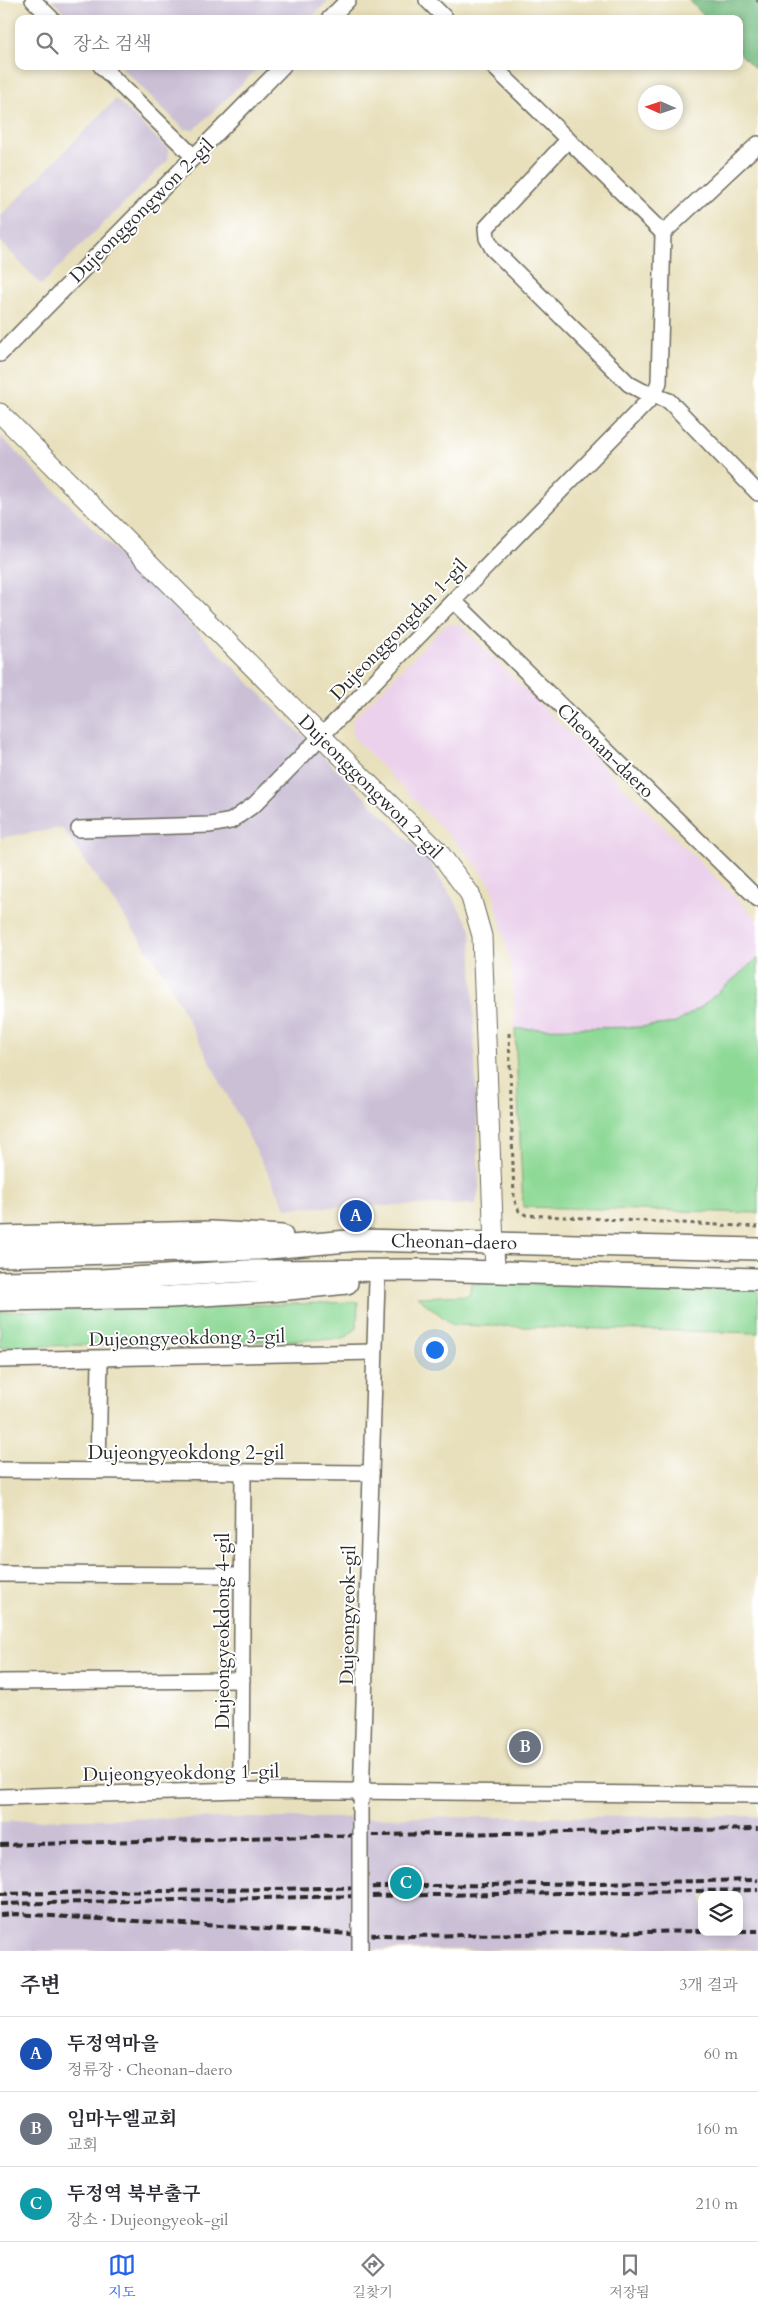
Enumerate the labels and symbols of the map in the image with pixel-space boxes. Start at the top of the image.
north arrow [638,85,683,130]
street label: Dujeonggongwon 2-gil [64,133,220,289]
street label: Dujeonggongdan 1-gil [324,553,473,706]
street label: Cheonan-daero [551,698,660,804]
street label: Dujeonggongwon 2-gil [292,709,448,865]
pin: A [340,1197,372,1235]
street label: Cheonan-daero [391,1228,517,1256]
street label: Dujeongyeokdong 3-gil [88,1323,286,1353]
your location [422,1337,448,1363]
street label: Dujeongyeokdong 2-gil [88,1440,284,1466]
street label: Dujeongyeokdong 4-gil [210,1533,236,1729]
street label: Dujeongyeok-gil [334,1545,362,1685]
pin: B [509,1728,541,1766]
street label: Dujeongyeokdong 1-gil [82,1758,280,1788]
pin: C [390,1864,422,1902]

